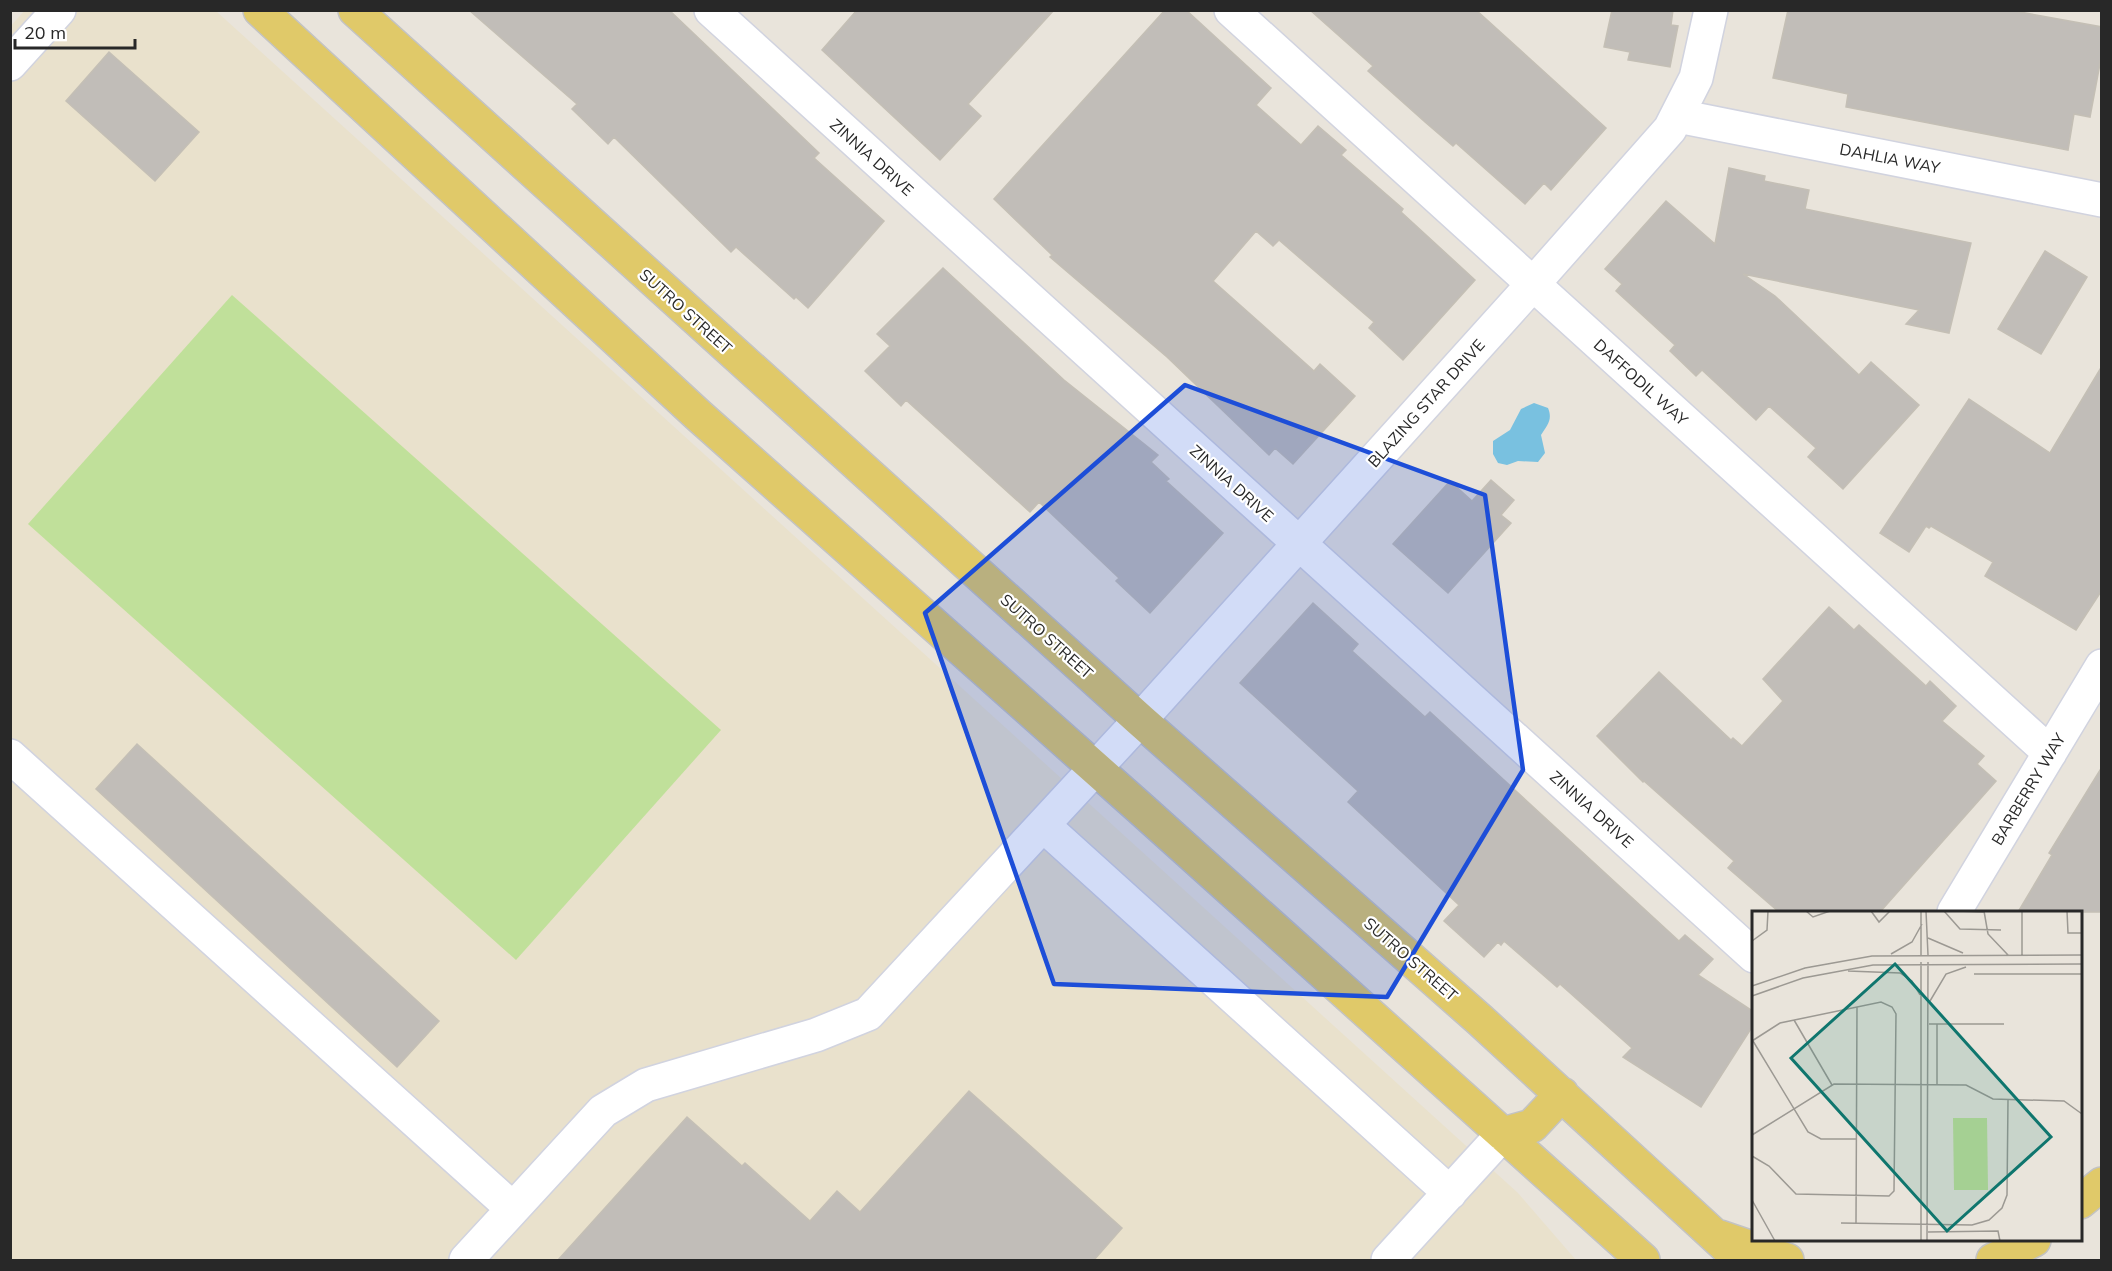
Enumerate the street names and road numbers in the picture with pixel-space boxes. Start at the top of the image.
street label: ZINNIA DRIVE [826,114,918,200]
street label: DAHLIA WAY [1838,138,1942,178]
street label: SUTRO STREET [636,264,737,358]
street label: DAFFODIL WAY [1590,334,1692,430]
street label: BLAZING STAR DRIVE [1363,335,1489,471]
street label: ZINNIA DRIVE [1186,440,1278,526]
street label: SUTRO STREET [997,589,1098,683]
street label: BARBERRY WAY [1987,729,2069,849]
street label: ZINNIA DRIVE [1546,766,1638,852]
street label: SUTRO STREET [1360,913,1462,1005]

